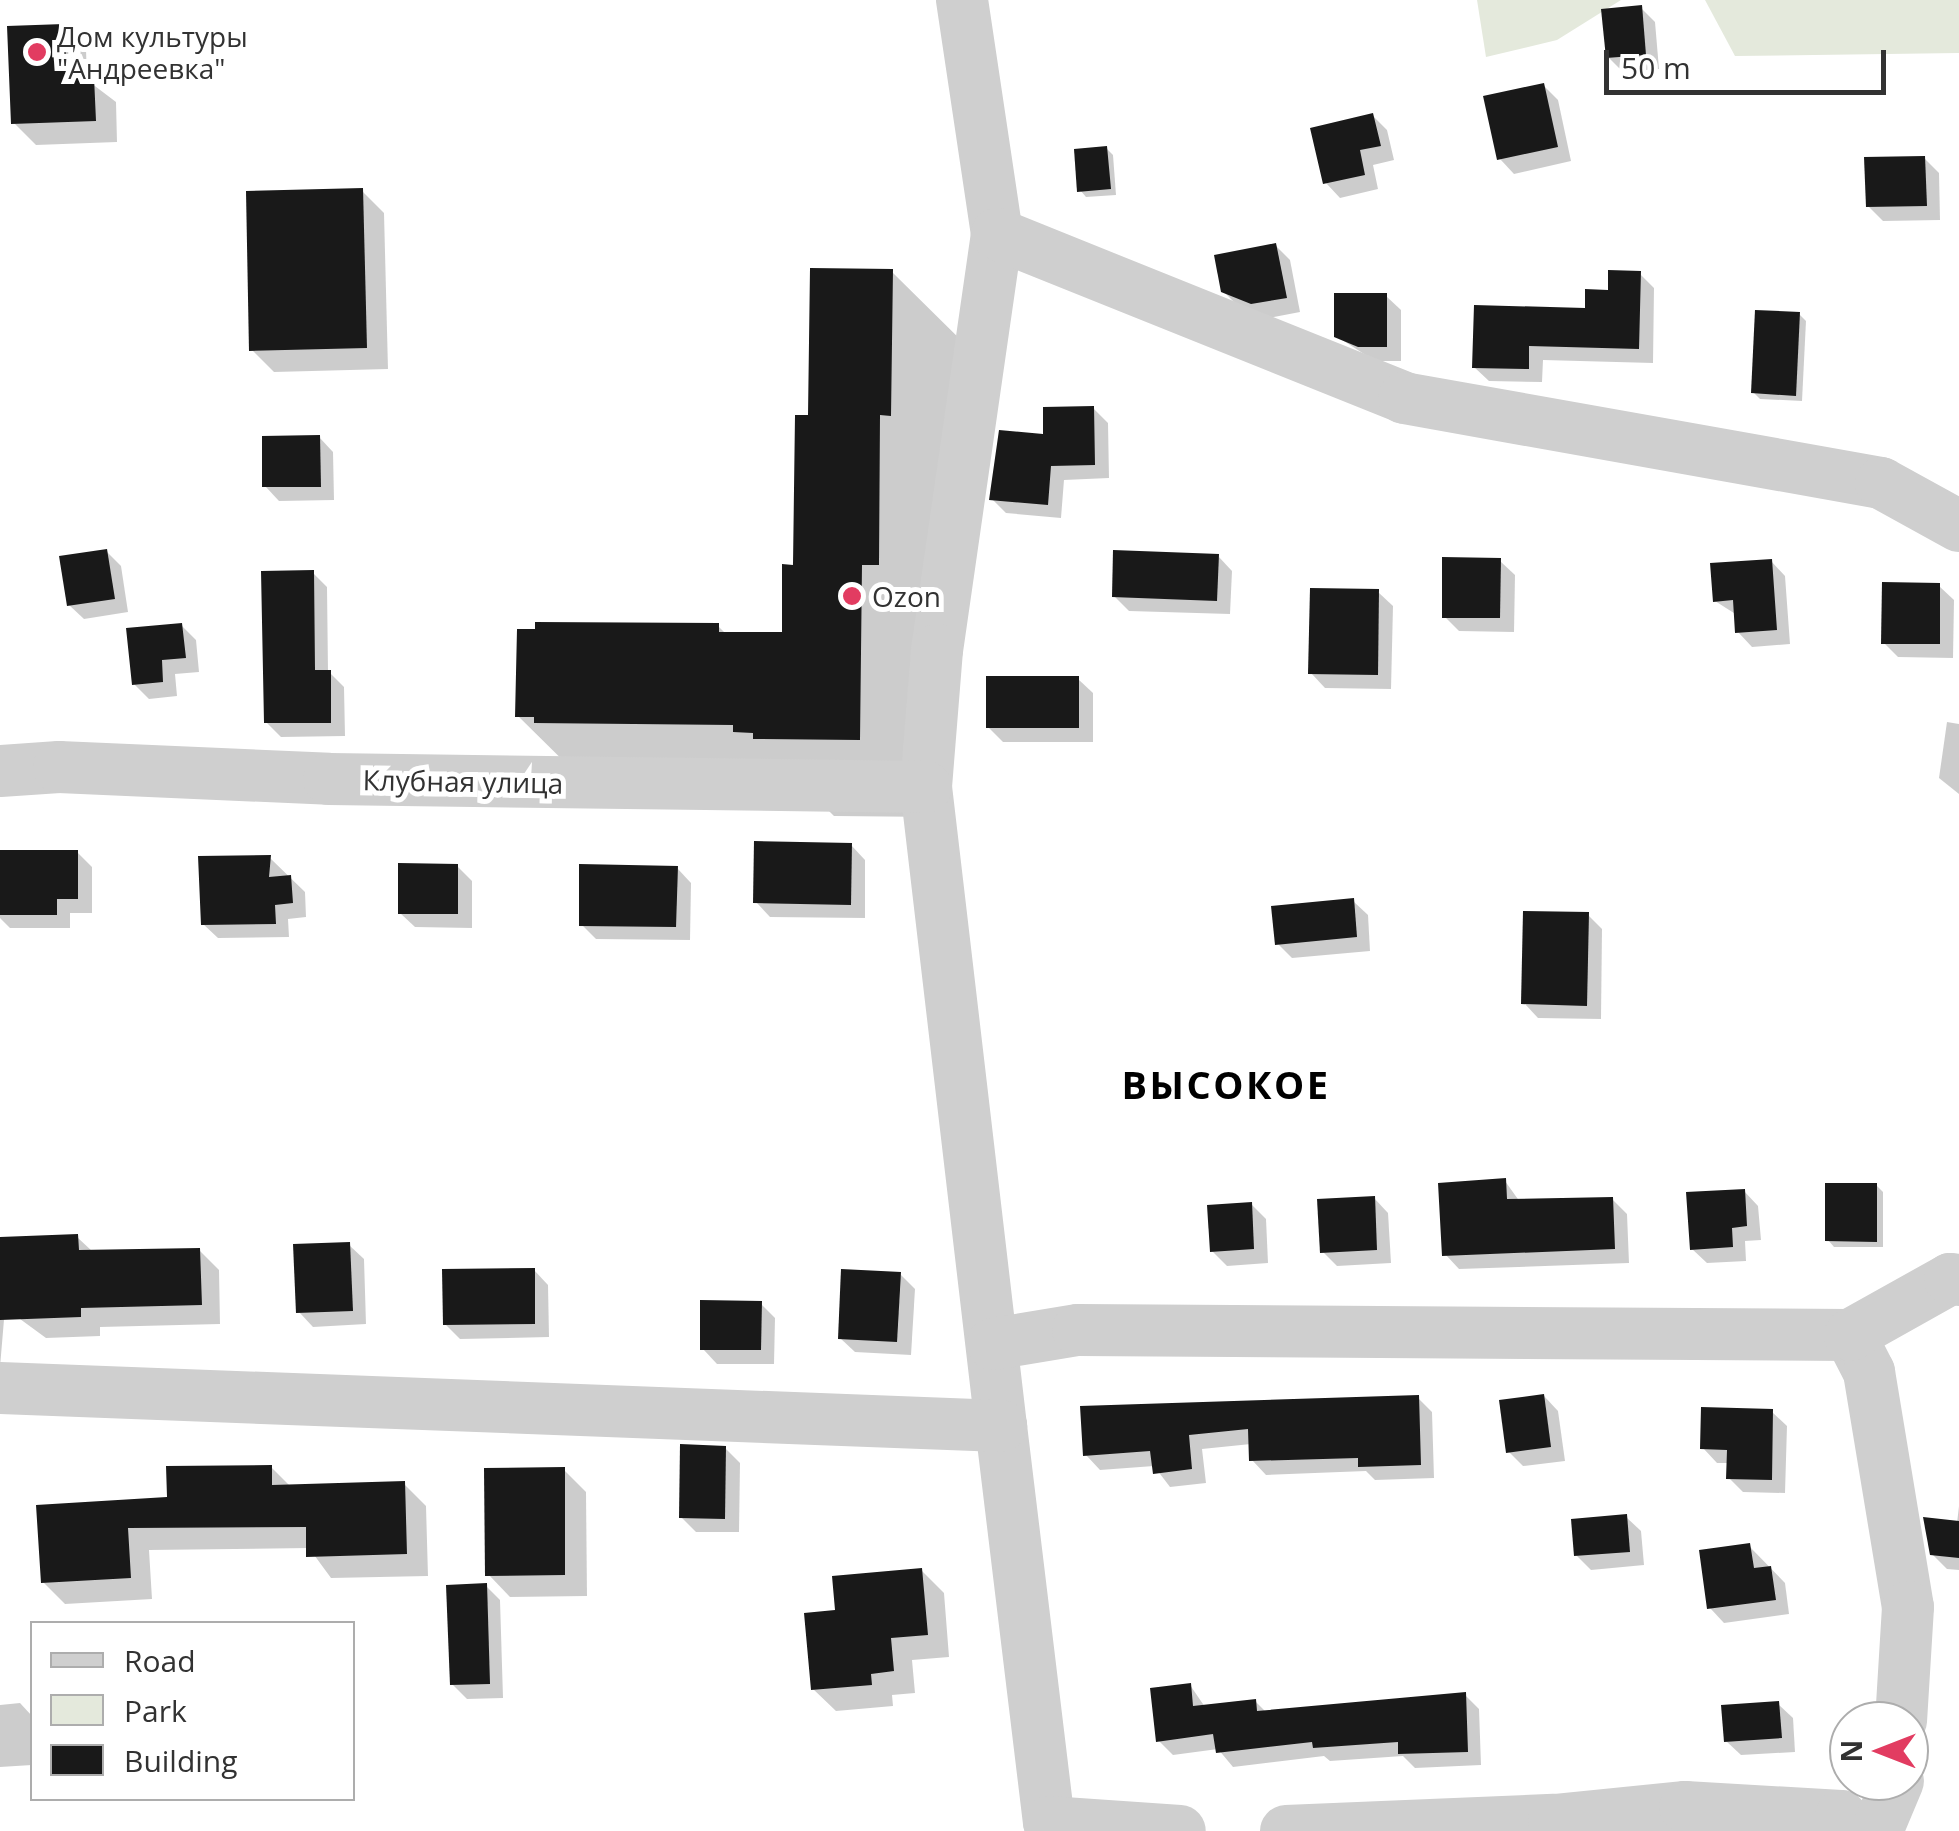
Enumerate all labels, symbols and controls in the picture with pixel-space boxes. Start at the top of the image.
place label: Дом культуры "Андреевка" [57,19,248,85]
scale bar [1609,30,1892,92]
marker: Дом культуры "Андреевка" [26,41,48,63]
text: 50 m [1621,47,1691,88]
place label: Ozon [872,579,941,613]
marker: Ozon [841,585,863,607]
street label: Клубная улица [362,762,564,800]
district label: ВЫСОКОЕ [1122,1062,1330,1108]
legend [30,1621,355,1801]
text: Road [124,1640,196,1681]
text: Park [124,1690,187,1731]
north arrow [1829,1701,1929,1801]
text: Building [124,1740,238,1781]
text: N [1832,1740,1870,1762]

